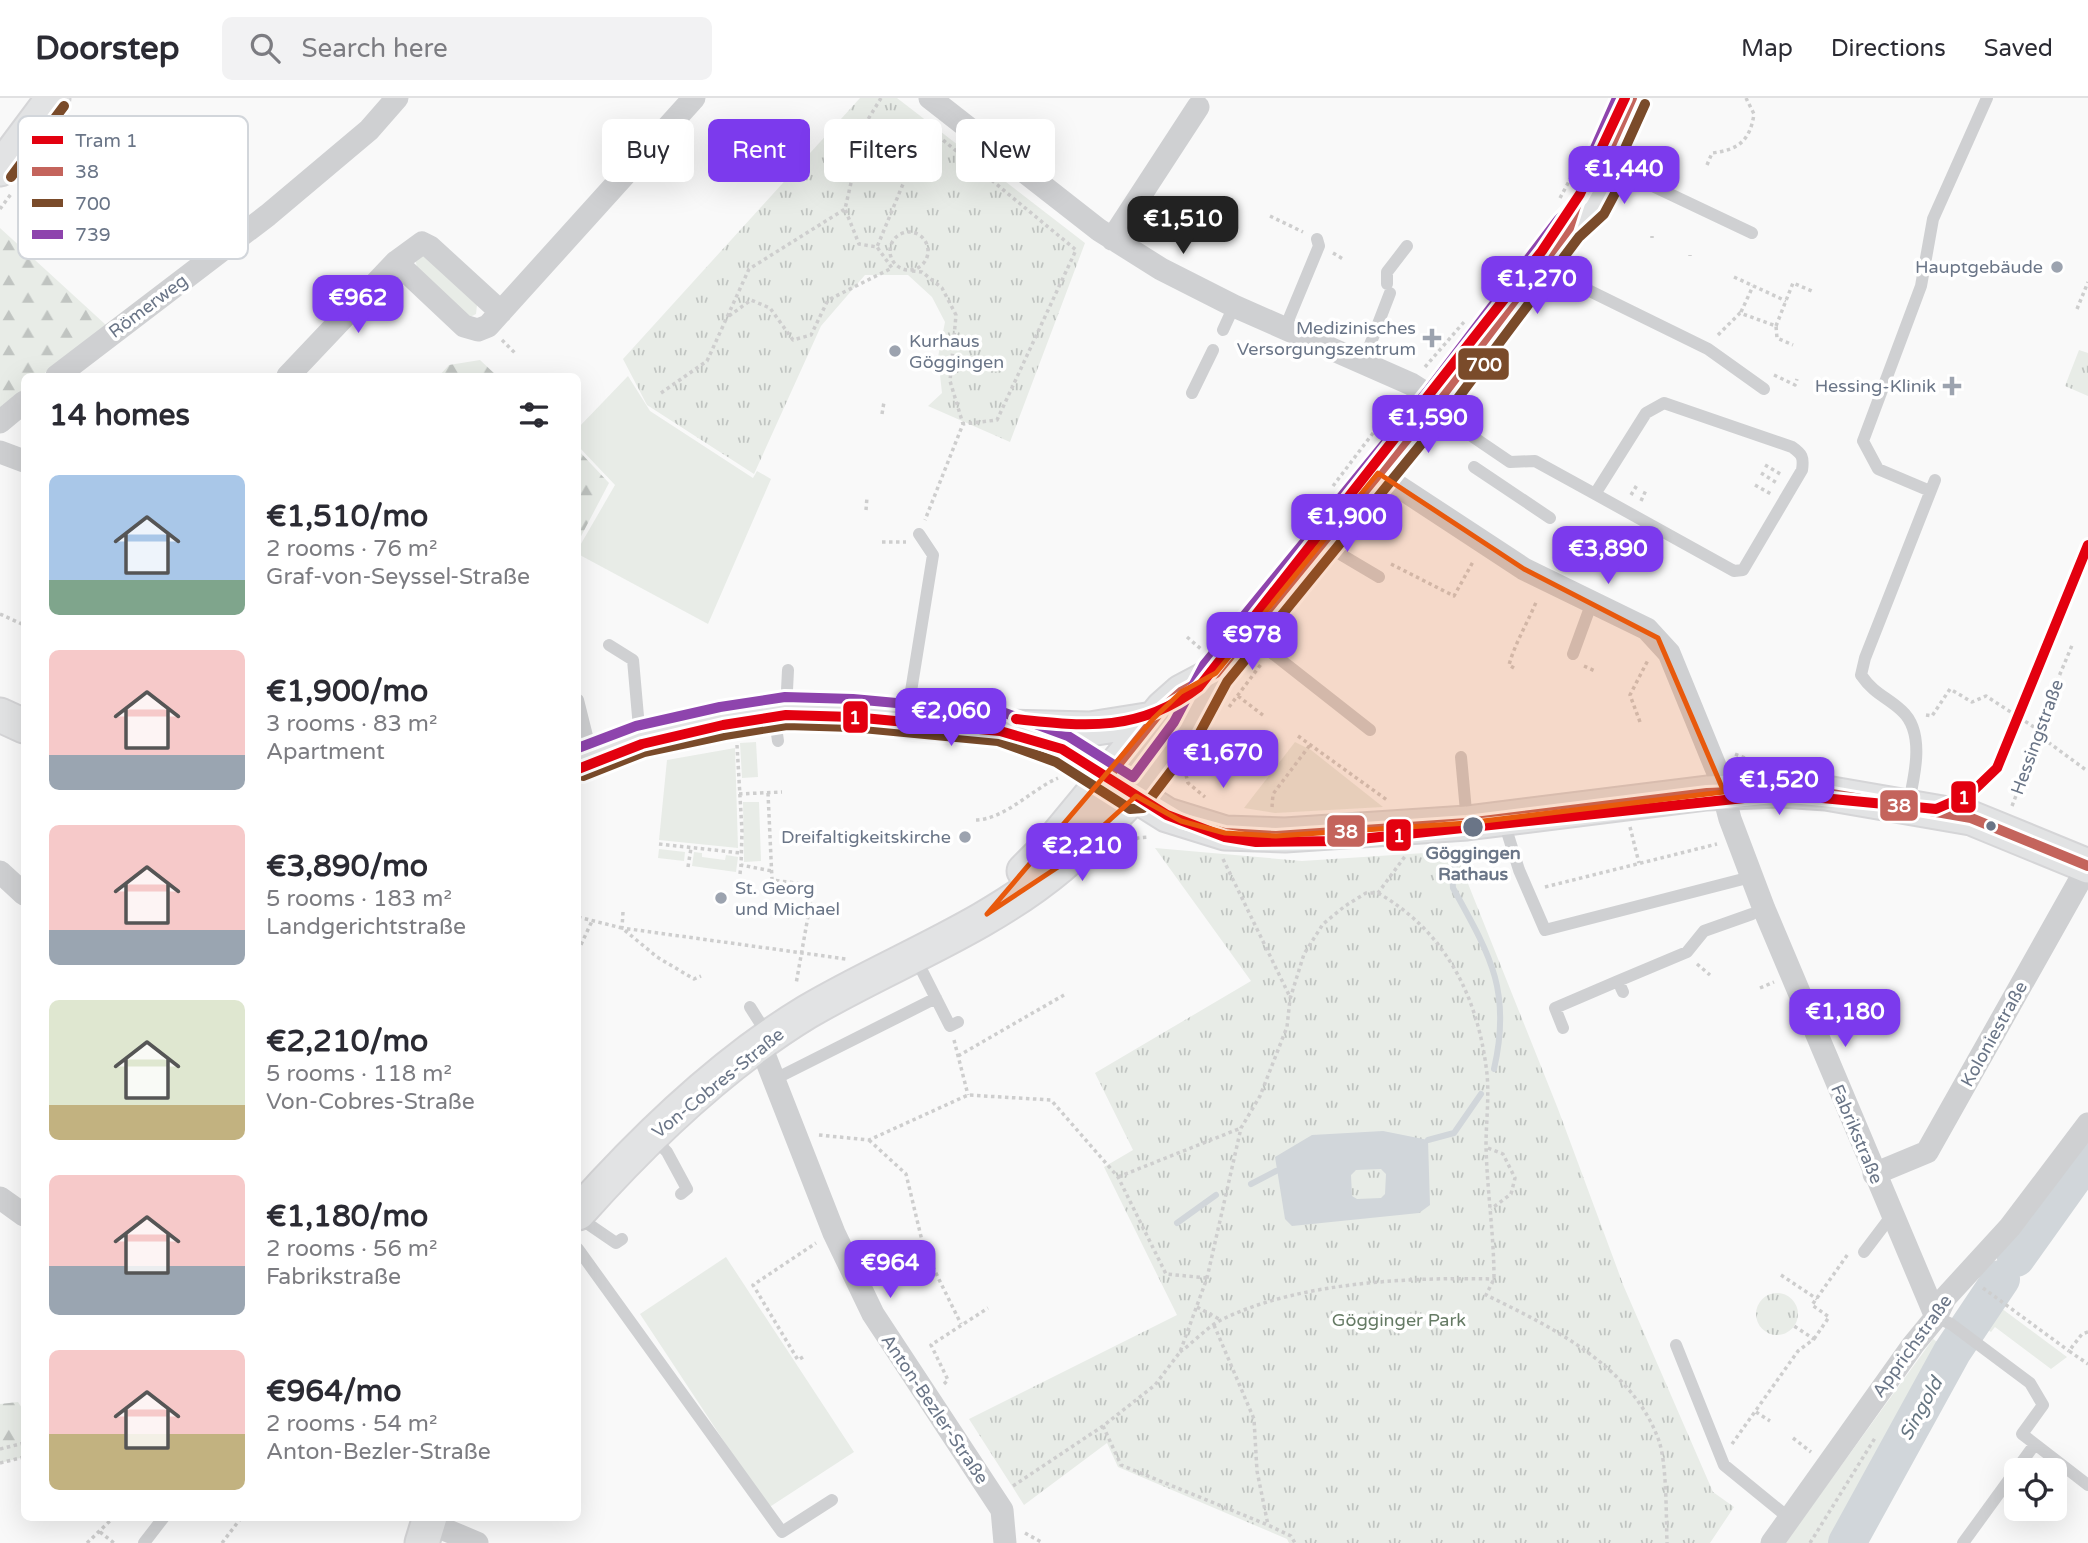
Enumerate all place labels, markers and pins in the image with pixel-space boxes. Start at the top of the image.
pin: €1,440 [1567,146,1681,206]
pin: €1,510 [1126,197,1240,256]
pin: €1,270 [1480,256,1594,316]
place label: Hauptgebäude [1915,256,2043,278]
marker: Hauptgebäude [2049,259,2065,275]
pin: €962 [317,275,399,335]
place label: Medizinisches Versorgungszentrum [1237,317,1416,360]
marker: Medizinisches Versorgungszentrum [1422,328,1442,348]
place label: Kurhaus Göggingen [909,330,1004,373]
marker: Kurhaus Göggingen [887,343,903,359]
place label: Hessing-Klinik [1815,375,1936,397]
marker: Hessing-Klinik [1942,376,1962,396]
pin: €1,590 [1371,396,1485,455]
pin: €1,900 [1290,494,1404,554]
pin: €3,890 [1551,526,1665,586]
pin: €978 [1211,612,1293,672]
pin: €2,060 [894,688,1008,748]
pin: €1,670 [1166,730,1280,790]
pin: €1,520 [1722,758,1836,817]
marker: Göggingen Rathaus [1461,815,1485,839]
unlabelled marker [1984,819,1998,833]
pin: €2,210 [1025,824,1139,883]
place label: Dreifaltigkeitskirche [781,826,951,848]
marker: Dreifaltigkeitskirche [957,829,973,845]
place label: Göggingen Rathaus [1425,842,1521,885]
place label: St. Georg und Michael [735,877,840,920]
marker: St. Georg und Michael [713,890,729,906]
pin: €1,180 [1788,990,1902,1049]
pin: €964 [849,1240,931,1300]

